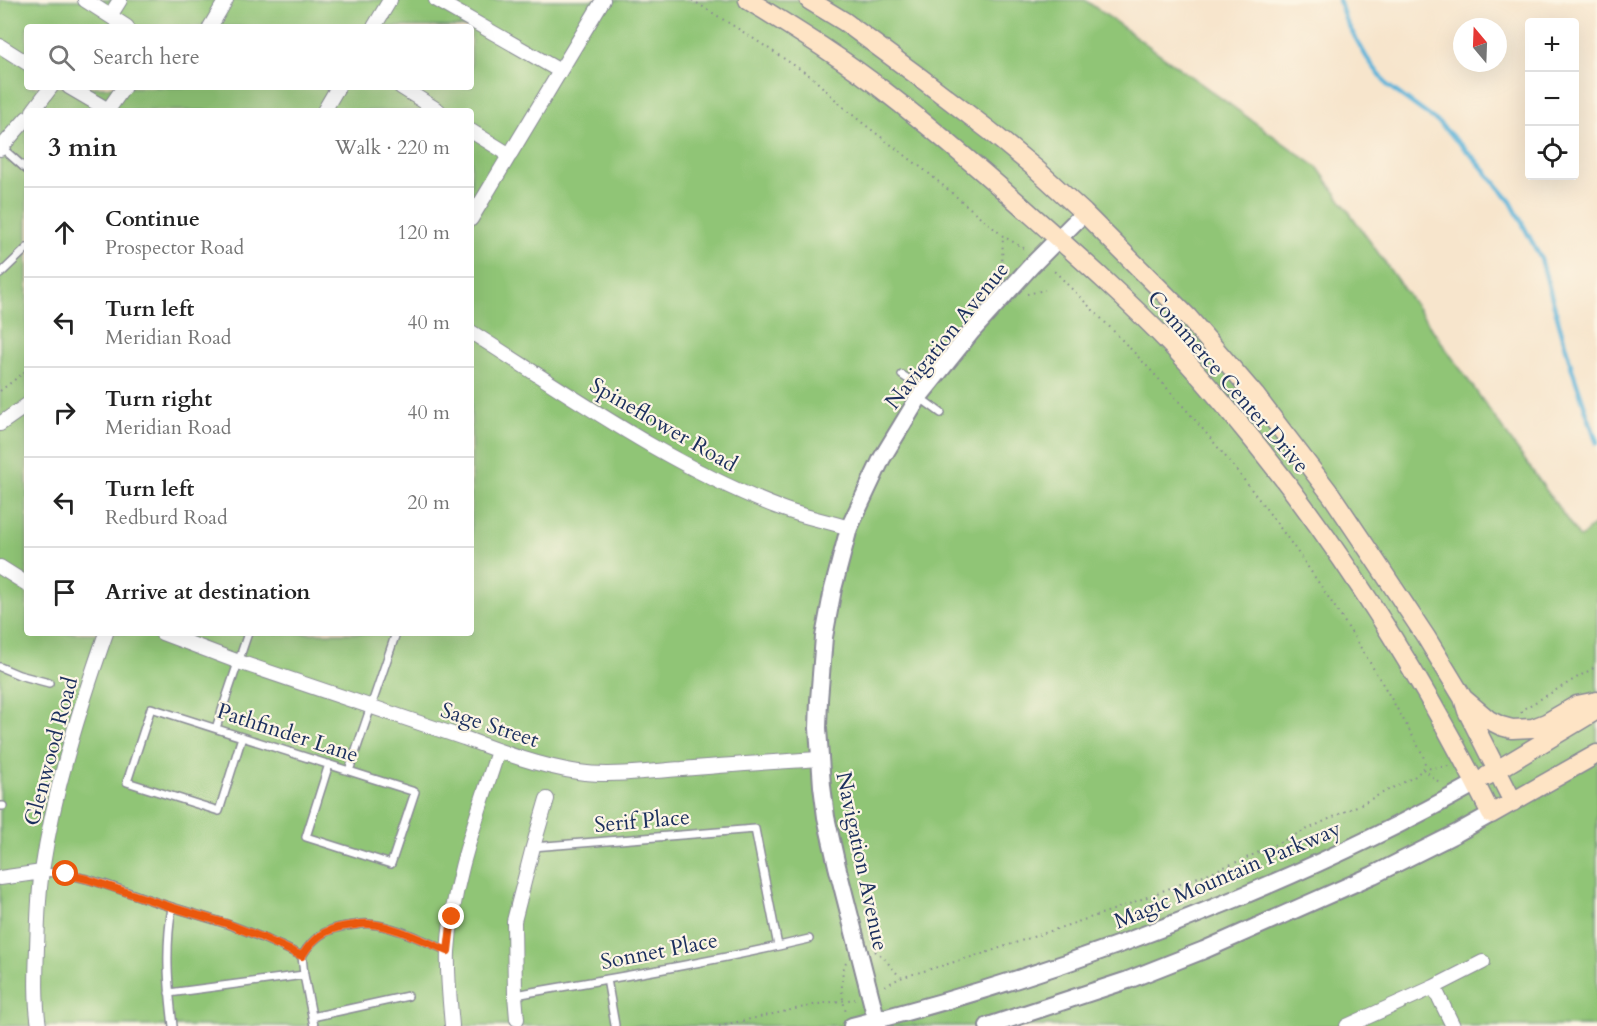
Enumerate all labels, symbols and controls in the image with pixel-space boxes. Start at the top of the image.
north arrow [1453,18,1507,72]
map controls [1525,18,1579,180]
button: + [1525,18,1579,72]
search box [24,24,474,90]
icon: search [45,41,78,74]
text: Search here [93,42,200,72]
button: − [1525,72,1579,126]
button: locate [1525,126,1579,180]
text: 3 min [48,130,117,165]
text: Walk · 220 m [335,134,450,161]
text: Continue [105,204,200,234]
icon: ahead [48,216,81,249]
text: 120 m [397,219,450,246]
text: Prospector Road [105,234,244,261]
street label: Navigation Avenue [878,255,1016,416]
street label: Commerce Center Drive [1140,284,1316,480]
text: Turn left [105,294,194,324]
icon: left [48,306,81,339]
text: 40 m [407,309,450,336]
text: Meridian Road [105,324,231,351]
street label: Spineflower Road [584,370,743,479]
text: Turn right [105,384,212,414]
icon: right [48,396,81,429]
text: 40 m [407,399,450,426]
text: Meridian Road [105,414,231,441]
text: Turn left [105,474,194,504]
icon: left [48,486,81,519]
text: 20 m [407,489,450,516]
text: Redburd Road [105,504,228,531]
icon: arrive [48,576,81,609]
text: Arrive at destination [105,577,310,607]
street label: Glenwood Road [17,673,85,829]
street label: Sage Street [437,695,543,755]
street label: Pathfinder Lane [213,696,362,770]
street label: Navigation Avenue [828,769,896,953]
street label: Serif Place [593,802,691,840]
street label: Magic Mountain Parkway [1109,813,1346,936]
route start [52,860,78,886]
route end [438,903,464,929]
street label: Sonnet Place [598,925,720,977]

